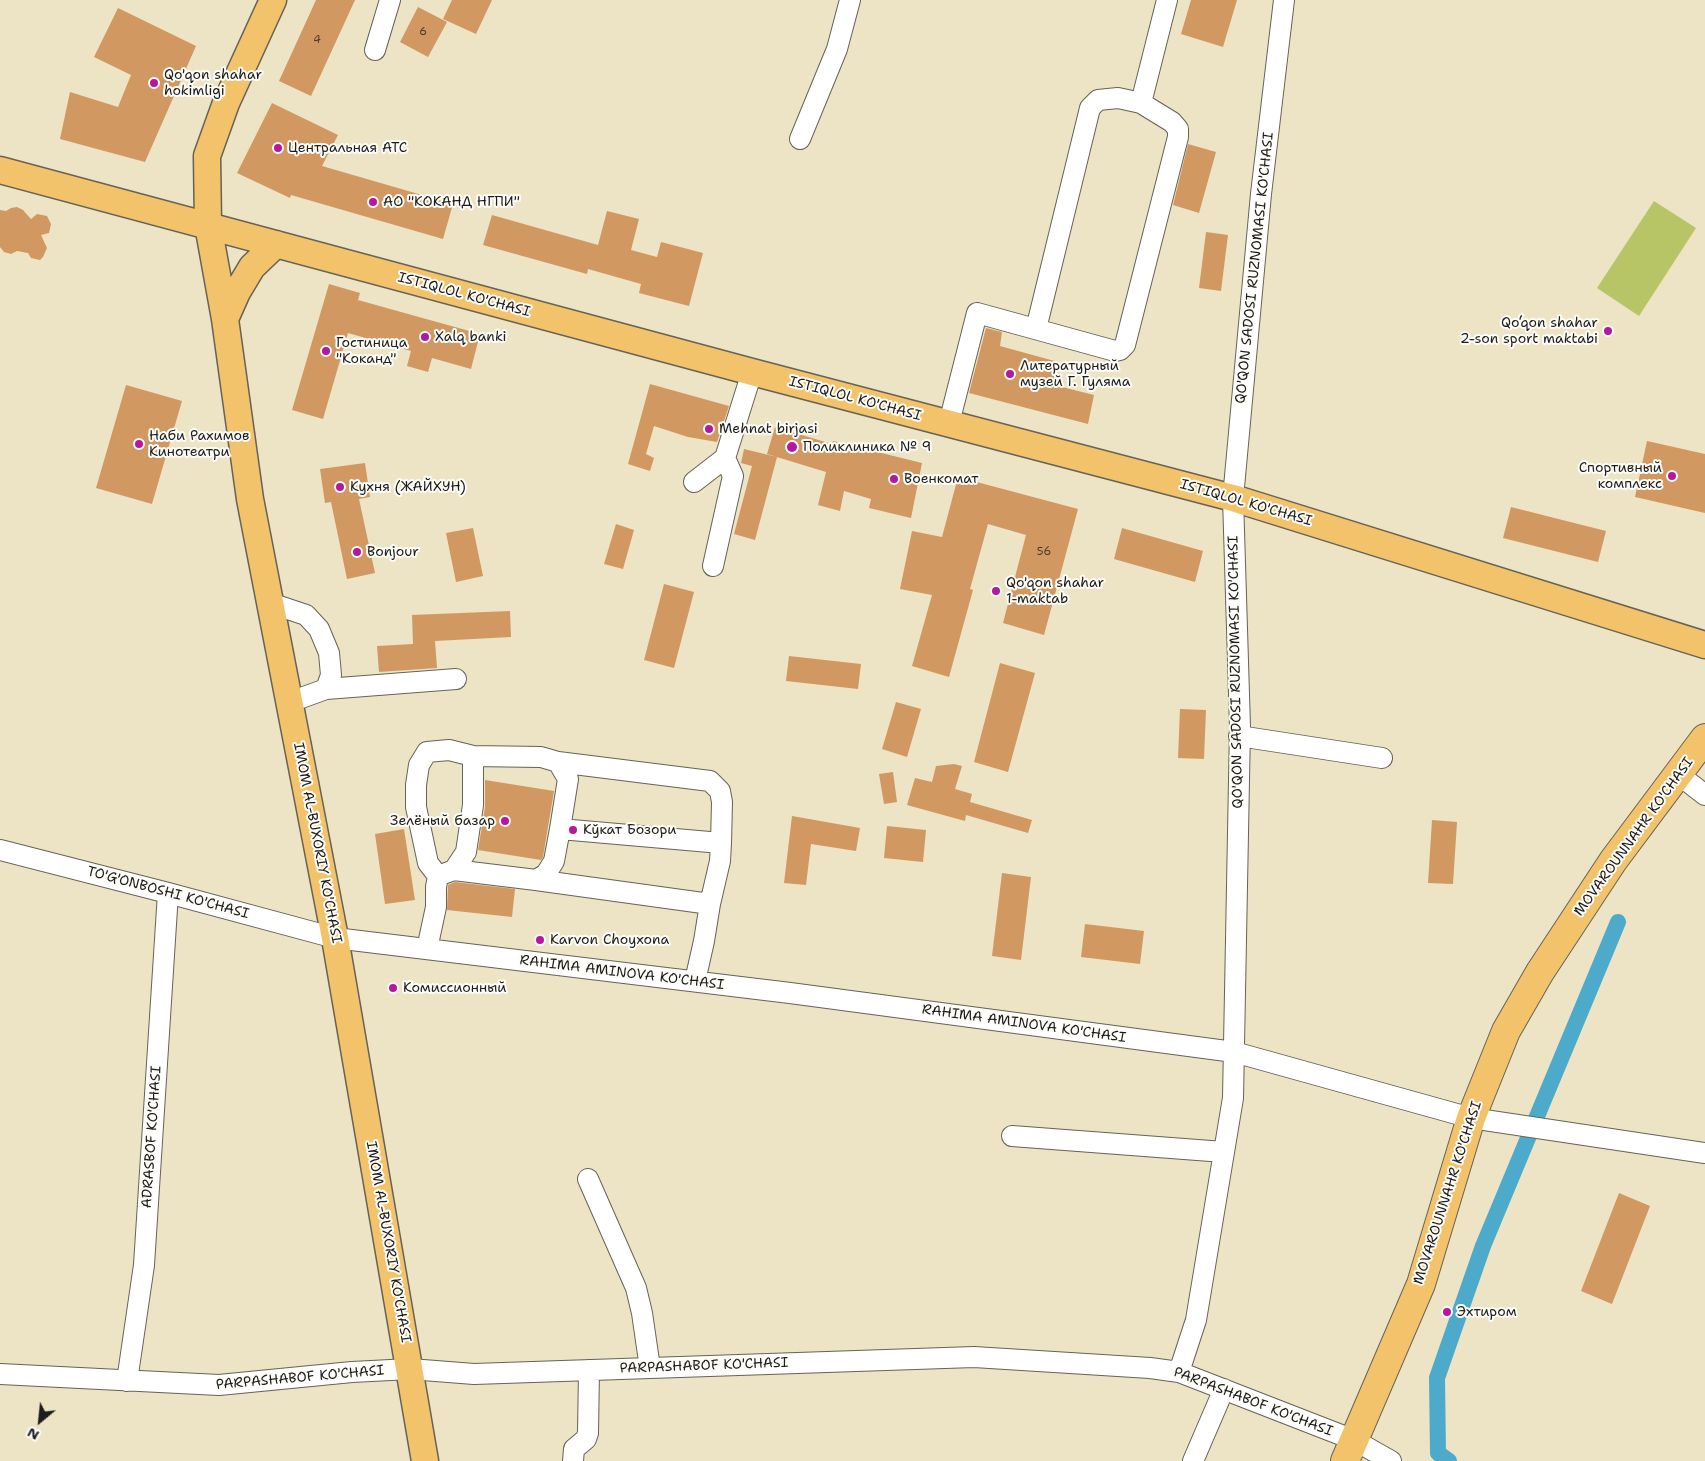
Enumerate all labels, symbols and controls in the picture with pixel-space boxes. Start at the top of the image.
house number: 6 [419,25,427,39]
house number: 4 [313,33,321,47]
place label: Qo'qon shahar hokimligi [164,67,262,100]
marker: Qo'qon shahar hokimligi [148,77,160,89]
street label: QO'QON SADOSI RUZNOMASI KO'CHASI [1232,131,1278,405]
place label: Центральная АТС [288,140,407,156]
marker: Центральная АТС [272,142,284,154]
place label: АО "КОКАНД НГПИ" [383,194,520,210]
marker: АО "КОКАНД НГПИ" [367,196,379,208]
street label: ISTIQLOL KO'CHASI [396,269,532,321]
place label: Qo‘qon shahar 2-son sport maktabi [1460,315,1598,348]
marker: Qo‘qon shahar 2-son sport maktabi [1602,325,1614,337]
place label: Xalq banki [435,329,507,345]
marker: Xalq banki [419,331,431,343]
place label: Гостиница "Коканд" [336,335,407,368]
marker: Гостиница "Коканд" [320,345,332,357]
place label: Литературный музей Г. Гуляма [1020,358,1130,391]
marker: Литературный музей Г. Гуляма [1004,368,1016,380]
street label: ISTIQLOL KO'CHASI [787,373,923,425]
place label: Mehnat birjasi [719,421,818,437]
marker: Mehnat birjasi [703,423,715,435]
place label: Наби Рахимов Кинотеатри [149,428,249,461]
marker: Наби Рахимов Кинотеатри [133,438,145,450]
place label: Поликлиника № 9 [803,439,931,455]
marker: Поликлиника № 9 [785,440,799,454]
place label: Спортивный комплекс [1579,460,1662,492]
marker: Спортивный комплекс [1666,470,1678,482]
place label: Военкомат [904,471,978,487]
marker: Военкомат [888,473,900,485]
street label: ISTIQLOL KO'CHASI [1178,476,1314,530]
place label: Кухня (ЖАЙХУН) [350,479,466,495]
marker: Кухня (ЖАЙХУН) [334,481,346,493]
street label: QO'QON SADOSI RUZNOMASI KO'CHASI [1225,535,1247,809]
place label: Bonjour [367,544,419,560]
house number: 56 [1037,545,1051,559]
marker: Bonjour [351,546,363,558]
place label: Qo'qon shahar 1-maktab [1006,575,1104,608]
marker: Qo'qon shahar 1-maktab [990,585,1002,597]
street label: IMOM AL-BUXORIY KO'CHASI [289,741,345,945]
street label: MOVAROUNNAHR KO'CHASI [1571,755,1697,919]
place label: Зелёный базар [390,813,495,829]
marker: Зелёный базар [499,815,511,827]
place label: Кўкат Бозори [583,822,676,838]
marker: Кўкат Бозори [567,824,579,836]
street label: TO'G'ONBOSHI KO'CHASI [85,863,251,923]
place label: Karvon Choyxona [550,932,669,948]
marker: Karvon Choyxona [534,934,546,946]
street label: RAHIMA AMINOVA KO'CHASI [519,952,725,994]
place label: Комиссионный [403,980,507,996]
marker: Комиссионный [387,982,399,994]
street label: RAHIMA AMINOVA KO'CHASI [921,1001,1127,1047]
street label: ADRASBOF KO'CHASI [139,1065,165,1209]
street label: MOVAROUNNAHR KO'CHASI [1410,1099,1486,1287]
street label: IMOM AL-BUXORIY KO'CHASI [362,1140,414,1344]
place label: Эхтиром [1457,1304,1517,1320]
marker: Эхтиром [1441,1306,1453,1318]
street label: PARPASHABOF KO'CHASI [619,1355,789,1377]
street label: PARPASHABOF KO'CHASI [215,1362,385,1394]
street label: PARPASHABOF KO'CHASI [1171,1364,1335,1440]
north arrow [15,1396,65,1446]
text: N [24,1424,42,1445]

